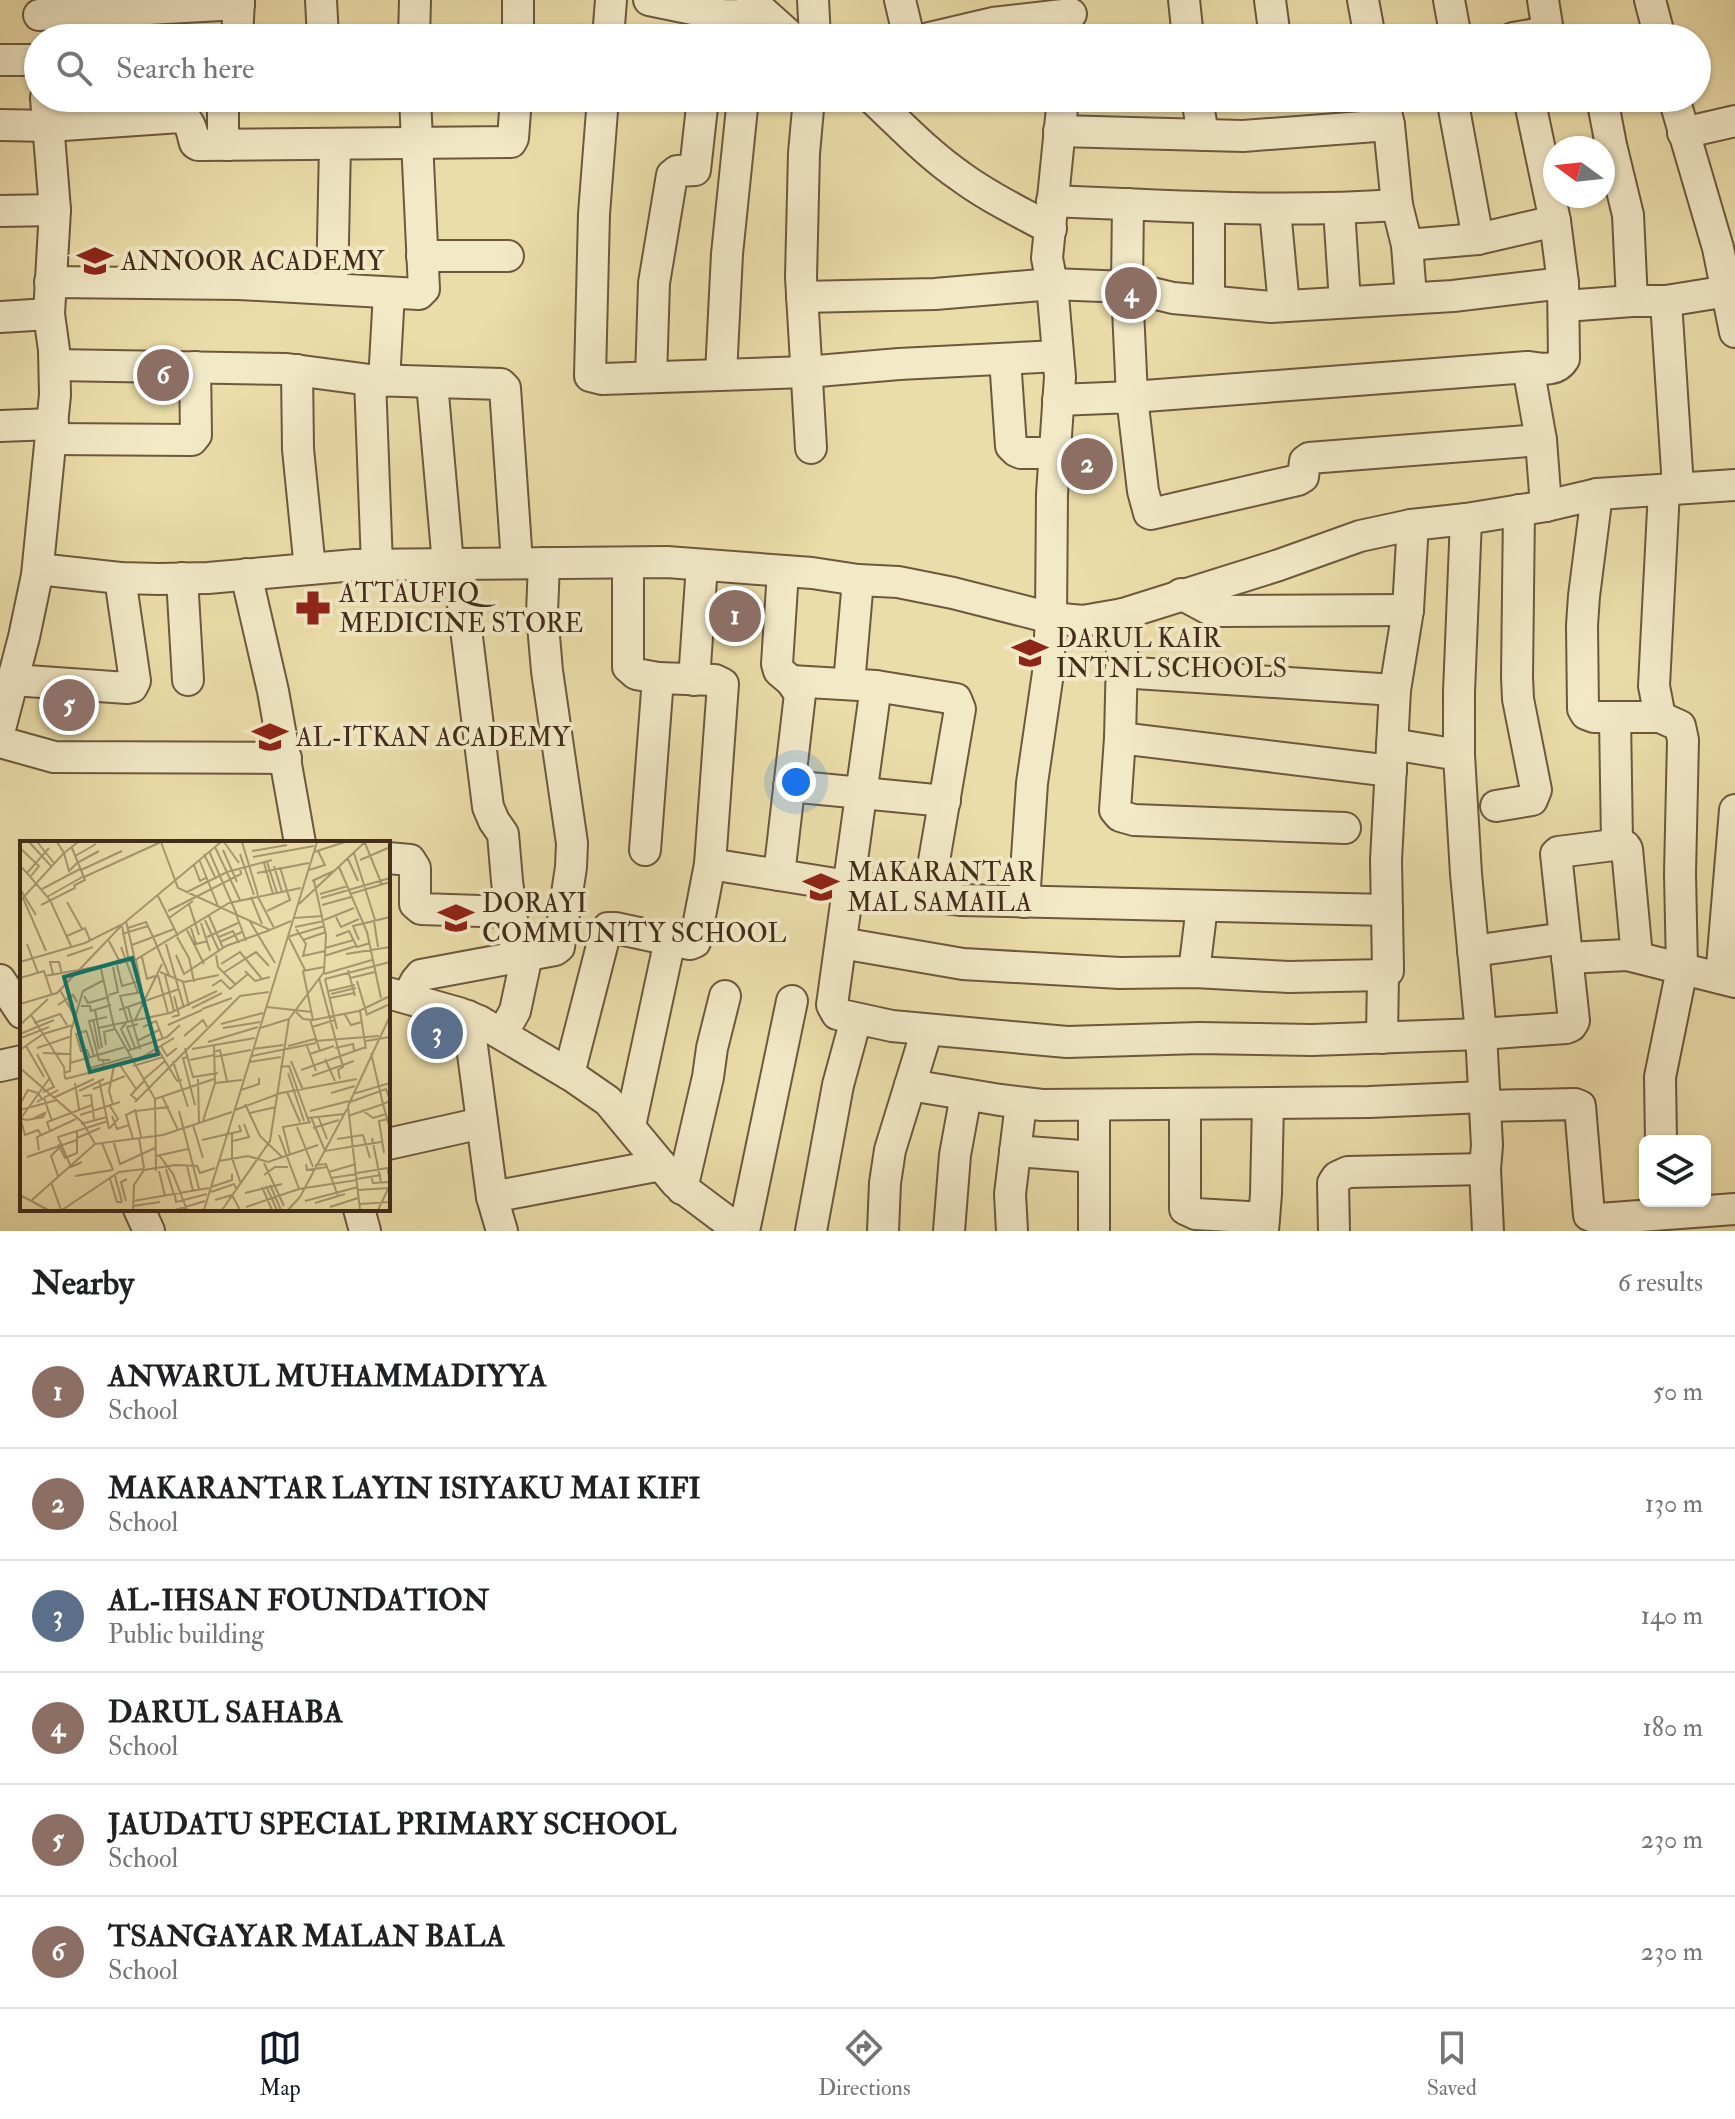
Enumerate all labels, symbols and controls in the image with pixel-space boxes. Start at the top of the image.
search box [24,24,1711,112]
icon: search [52,46,96,90]
text: Search here [116,50,255,87]
north arrow [1543,136,1615,208]
school or university icon: ANNOOR ACADEMY [76,242,114,280]
place label: ANNOOR ACADEMY [120,246,386,278]
pin: 4 [1105,263,1157,323]
pin: 6 [137,345,189,405]
pin: 2 [1061,434,1113,494]
place label: ATTAUFIQ MEDICINE STORE [338,578,583,640]
pin: 1 [709,586,761,646]
pharmacy icon: ATTAUFIQ MEDICINE STORE [294,589,332,627]
place label: DARUL KAIR INTNL SCHOOLS [1056,623,1287,685]
school or university icon: DARUL KAIR INTNL SCHOOLS [1011,634,1049,672]
pin: 5 [43,675,95,735]
school or university icon: AL-ITKAN ACADEMY [251,718,289,756]
place label: AL-ITKAN ACADEMY [295,722,571,754]
your location [776,762,816,802]
inset map [20,841,390,1211]
place label: MAKARANTAR MAL SAMAILA [847,857,1037,919]
school or university icon: MAKARANTAR MAL SAMAILA [802,868,840,906]
place label: DORAYI COMMUNITY SCHOOL [482,888,786,950]
school or university icon: DORAYI COMMUNITY SCHOOL [437,899,475,937]
pin: 3 [411,1003,463,1063]
map controls [1639,1135,1711,1207]
button: layers [1639,1135,1711,1207]
text: Nearby [32,1262,134,1305]
text: 6 results [1618,1267,1703,1299]
text: ANWARUL MUHAMMADIYYA [108,1358,547,1395]
text: 1 [53,1376,63,1408]
text: 50 m [1653,1376,1703,1408]
text: School [108,1395,178,1427]
text: MAKARANTAR LAYIN ISIYAKU MAI KIFI [108,1470,701,1507]
text: 2 [51,1488,65,1520]
text: 130 m [1645,1488,1703,1520]
text: School [108,1507,178,1539]
text: AL-IHSAN FOUNDATION [108,1582,489,1619]
text: 3 [53,1600,63,1632]
text: 140 m [1641,1600,1703,1632]
text: Public building [108,1619,264,1651]
text: DARUL SAHABA [108,1694,343,1731]
text: 4 [51,1712,65,1744]
text: 180 m [1643,1712,1703,1744]
text: School [108,1731,178,1763]
text: JAUDATU SPECIAL PRIMARY SCHOOL [108,1806,676,1843]
text: 5 [52,1824,64,1856]
text: 230 m [1641,1824,1703,1856]
text: School [108,1843,178,1875]
text: TSANGAYAR MALAN BALA [108,1918,505,1955]
text: 6 [51,1936,65,1968]
text: 230 m [1641,1936,1703,1968]
text: School [108,1955,178,1987]
tab: Map [258,2026,302,2102]
tab: Directions [818,2026,911,2102]
tab: Saved [1427,2026,1477,2102]

